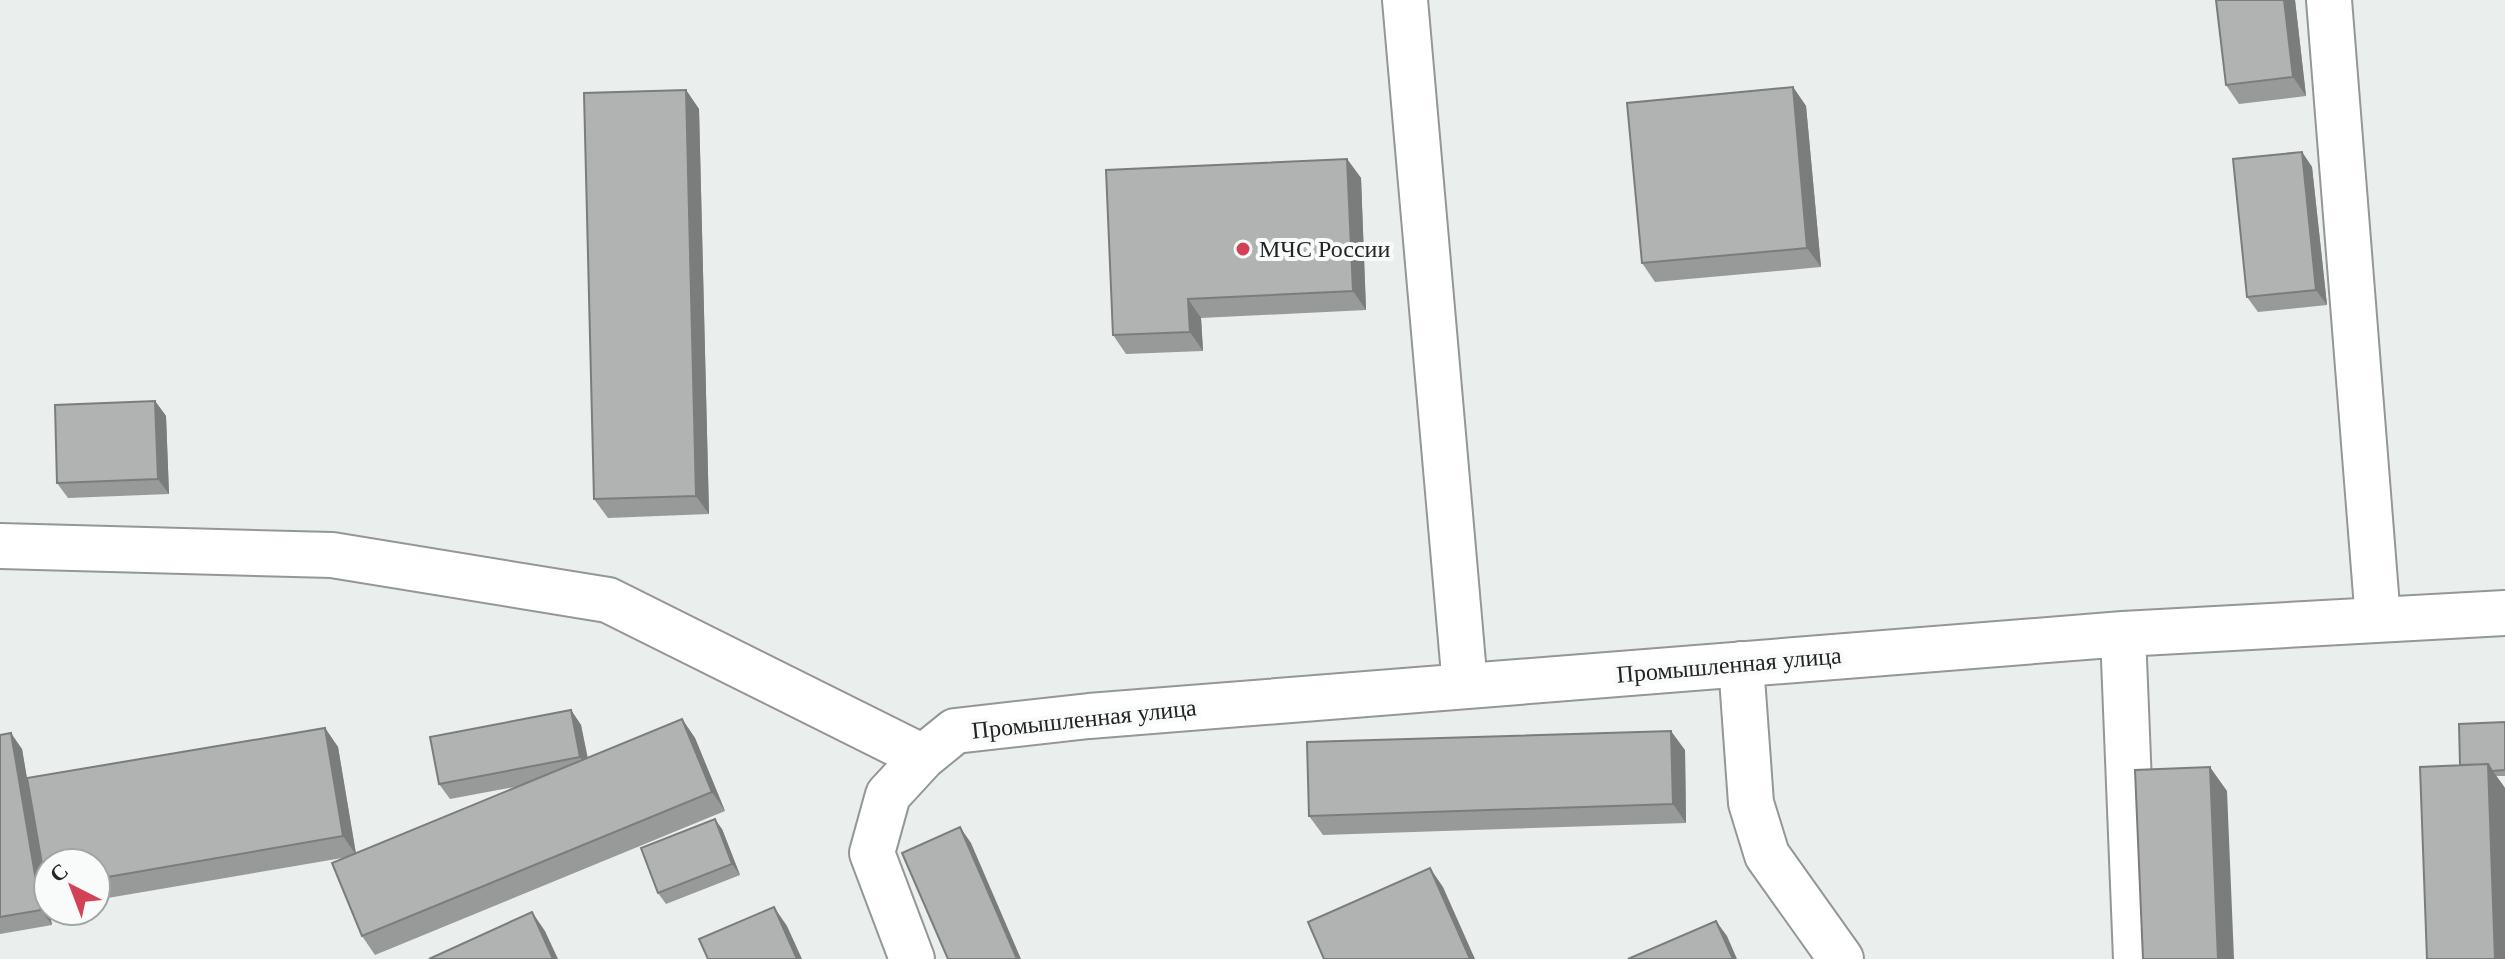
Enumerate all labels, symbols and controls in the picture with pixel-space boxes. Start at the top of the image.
place label: МЧС России [1259,236,1390,262]
marker: МЧС России [1234,240,1252,258]
street label: Промышленная улица [1615,642,1843,688]
street label: Промышленная улица [970,694,1198,744]
north arrow [32,847,112,927]
text: С [45,858,73,887]

